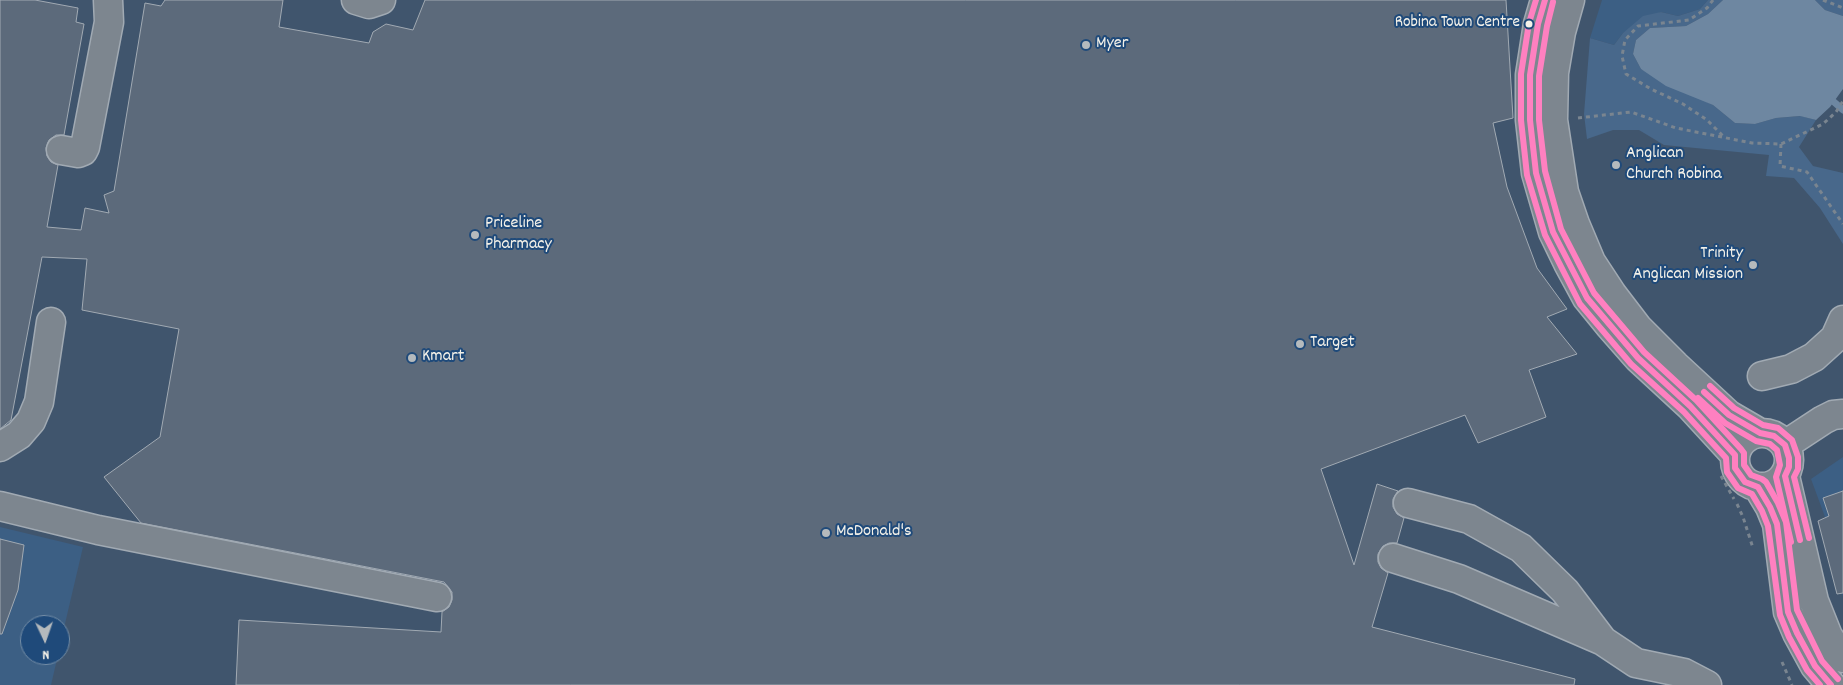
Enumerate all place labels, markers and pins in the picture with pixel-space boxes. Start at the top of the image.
place label: Robina Town Centre [1395,14,1520,34]
marker: Robina Town Centre [1524,19,1534,29]
place label: Myer [1096,34,1128,56]
marker: Myer [1080,39,1092,51]
place label: Anglican Church Robina [1626,144,1722,186]
marker: Anglican Church Robina [1610,159,1622,171]
place label: Priceline Pharmacy [485,214,552,256]
marker: Priceline Pharmacy [469,229,481,241]
place label: Trinity Anglican Mission [1633,244,1743,286]
marker: Trinity Anglican Mission [1747,259,1759,271]
place label: Target [1310,333,1355,355]
marker: Target [1294,338,1306,350]
place label: Kmart [422,347,464,369]
marker: Kmart [406,352,418,364]
place label: McDonald's [836,522,912,544]
marker: McDonald's [820,527,832,539]

